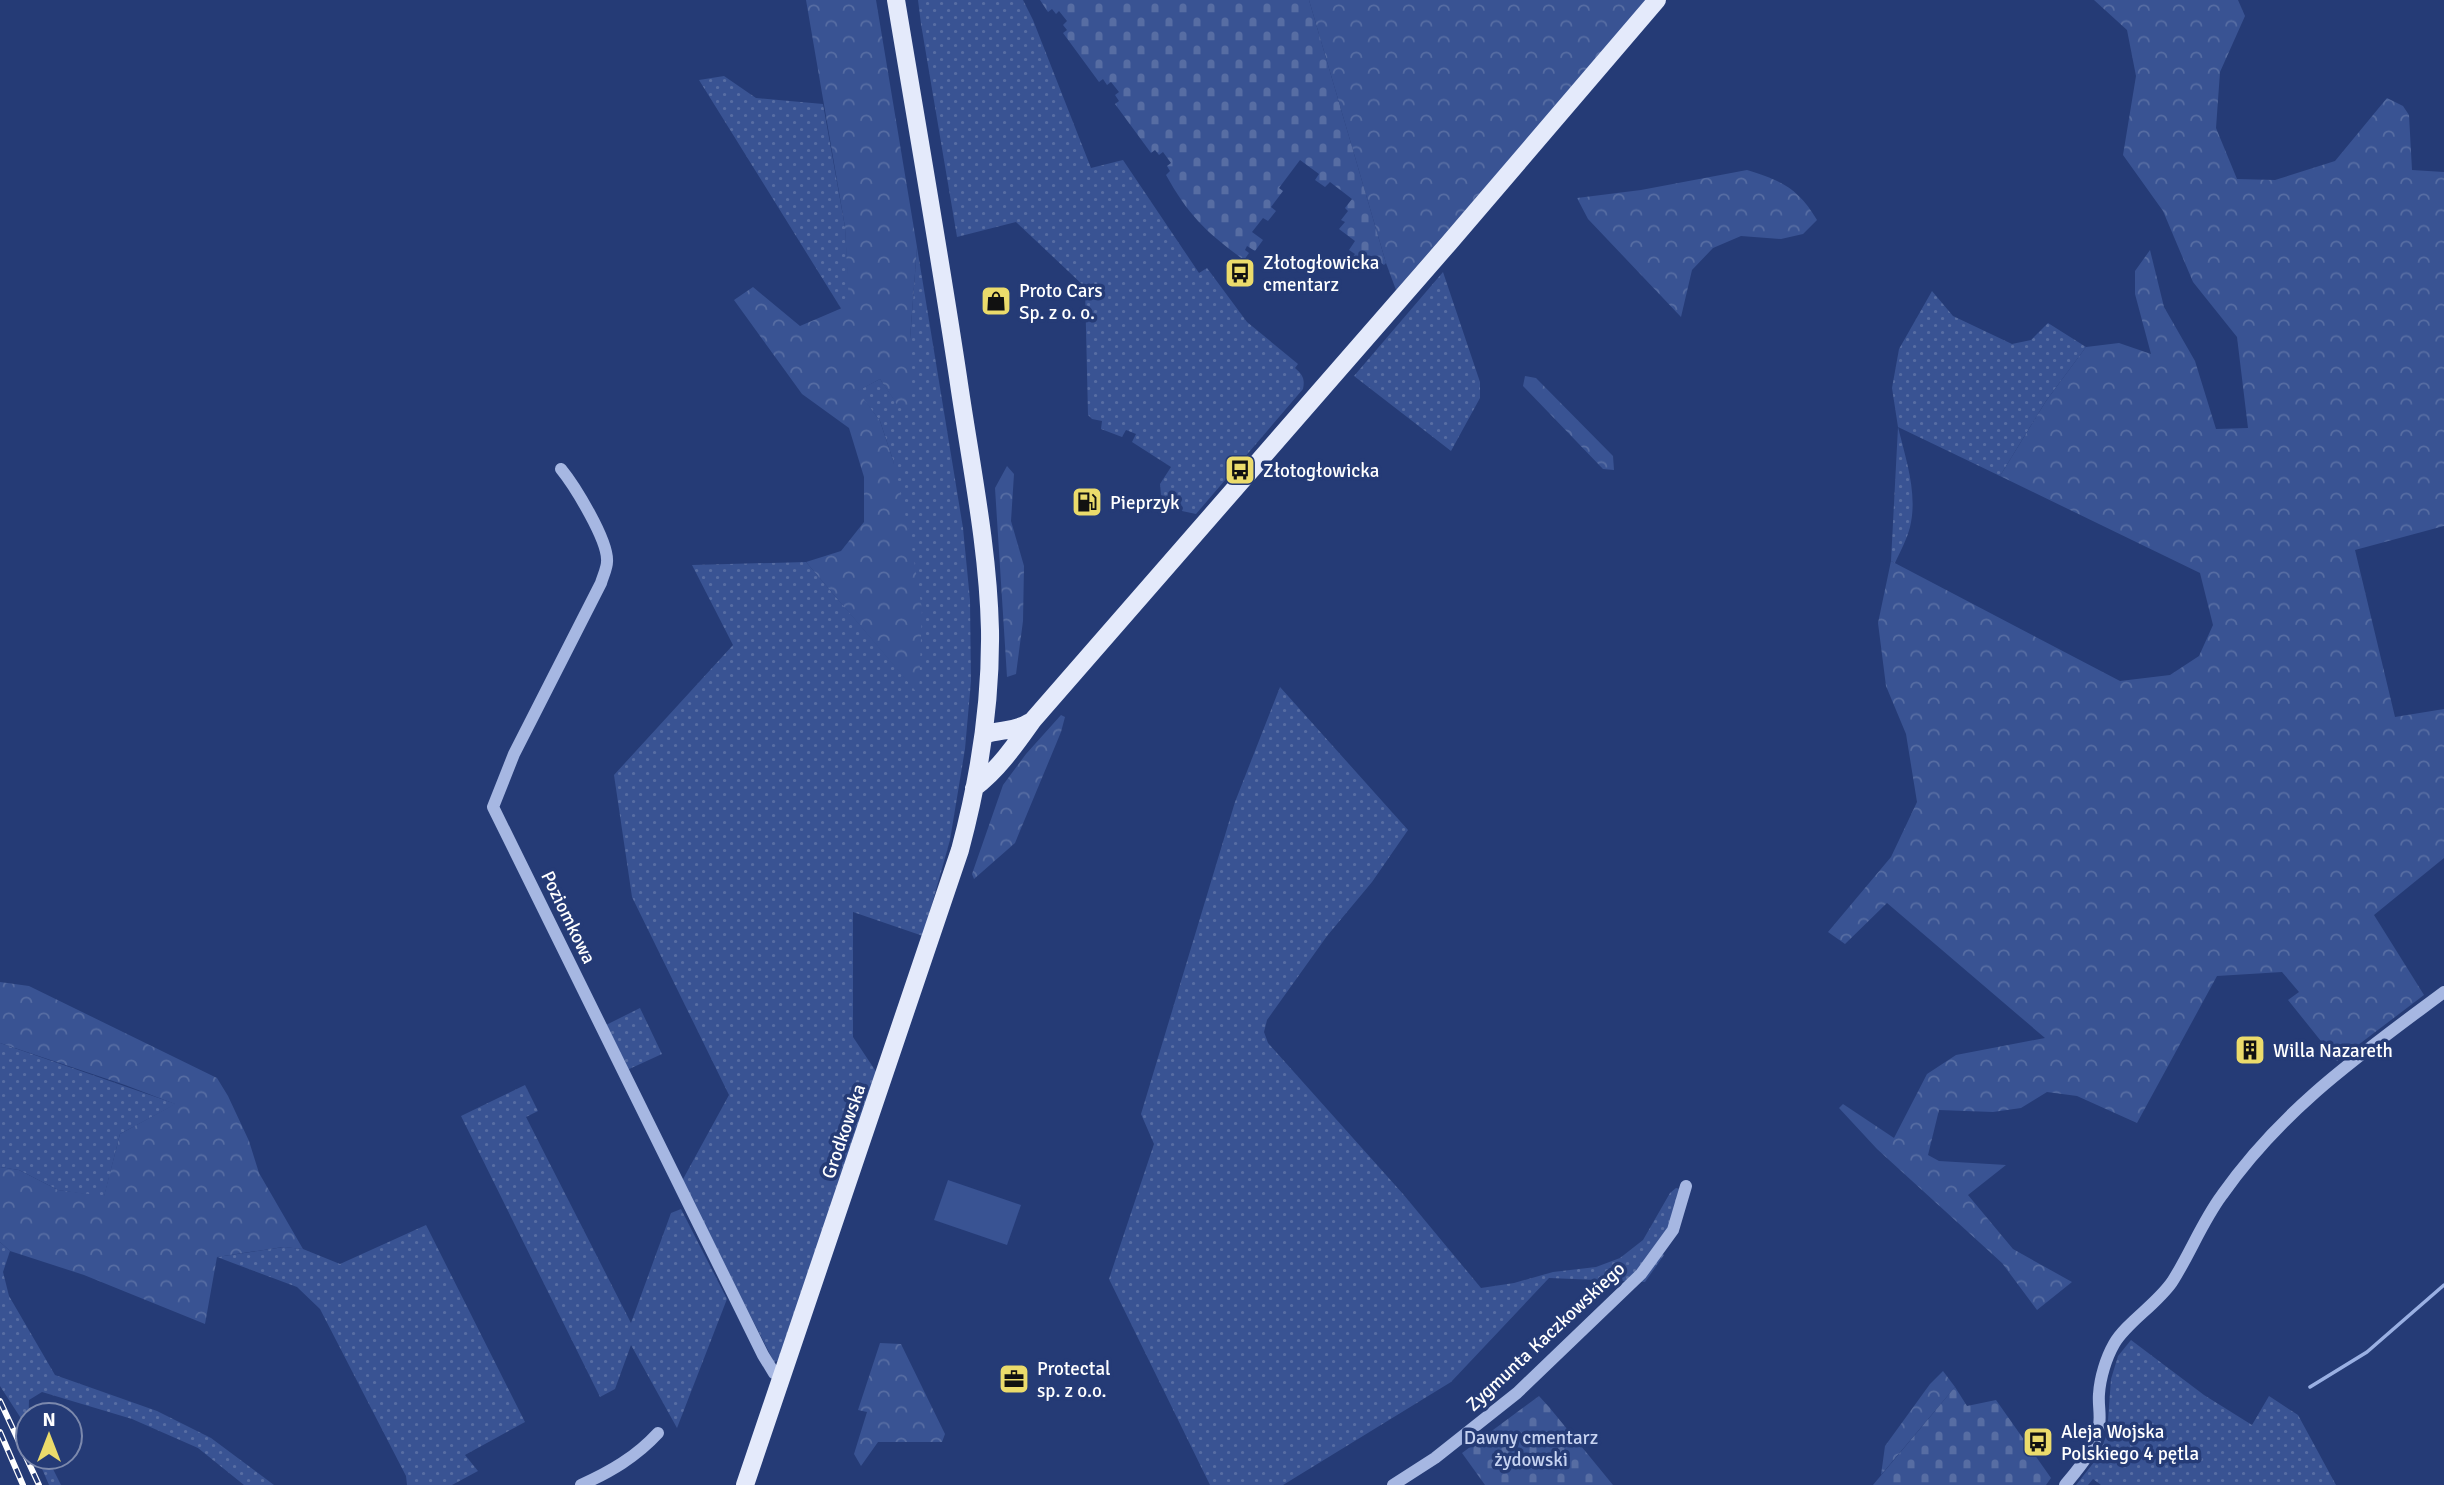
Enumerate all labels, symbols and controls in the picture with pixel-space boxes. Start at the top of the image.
place label: Złotogłowicka cmentarz [1263,251,1379,297]
bus stop icon: Złotogłowicka cmentarz [1223,256,1257,290]
place label: Proto Cars Sp. z o. o. [1019,279,1103,325]
shop icon: Proto Cars Sp. z o. o. [979,284,1013,318]
bus stop icon: Złotogłowicka [1223,453,1257,487]
place label: Złotogłowicka [1263,459,1379,483]
fuel station icon: Pieprzyk [1070,485,1104,519]
place label: Pieprzyk [1110,491,1180,515]
street label: Poziomkowa [535,867,601,968]
building icon: Willa Nazareth [2233,1033,2267,1067]
place label: Willa Nazareth [2273,1039,2393,1063]
street label: Grodkowska [817,1081,871,1182]
street label: Zygmunta Kaczkowskiego [1461,1257,1630,1417]
place label: Protectal sp. z o.o. [1037,1357,1111,1403]
office icon: Protectal sp. z o.o. [997,1362,1031,1396]
north arrow [14,1401,84,1471]
text: N [42,1408,56,1432]
place label: Aleja Wojska Polskiego 4 pętla [2061,1420,2199,1466]
bus stop icon: Aleja Wojska Polskiego 4 pętla [2021,1425,2055,1459]
park label: Dawny cmentarz żydowski [1464,1426,1598,1472]

